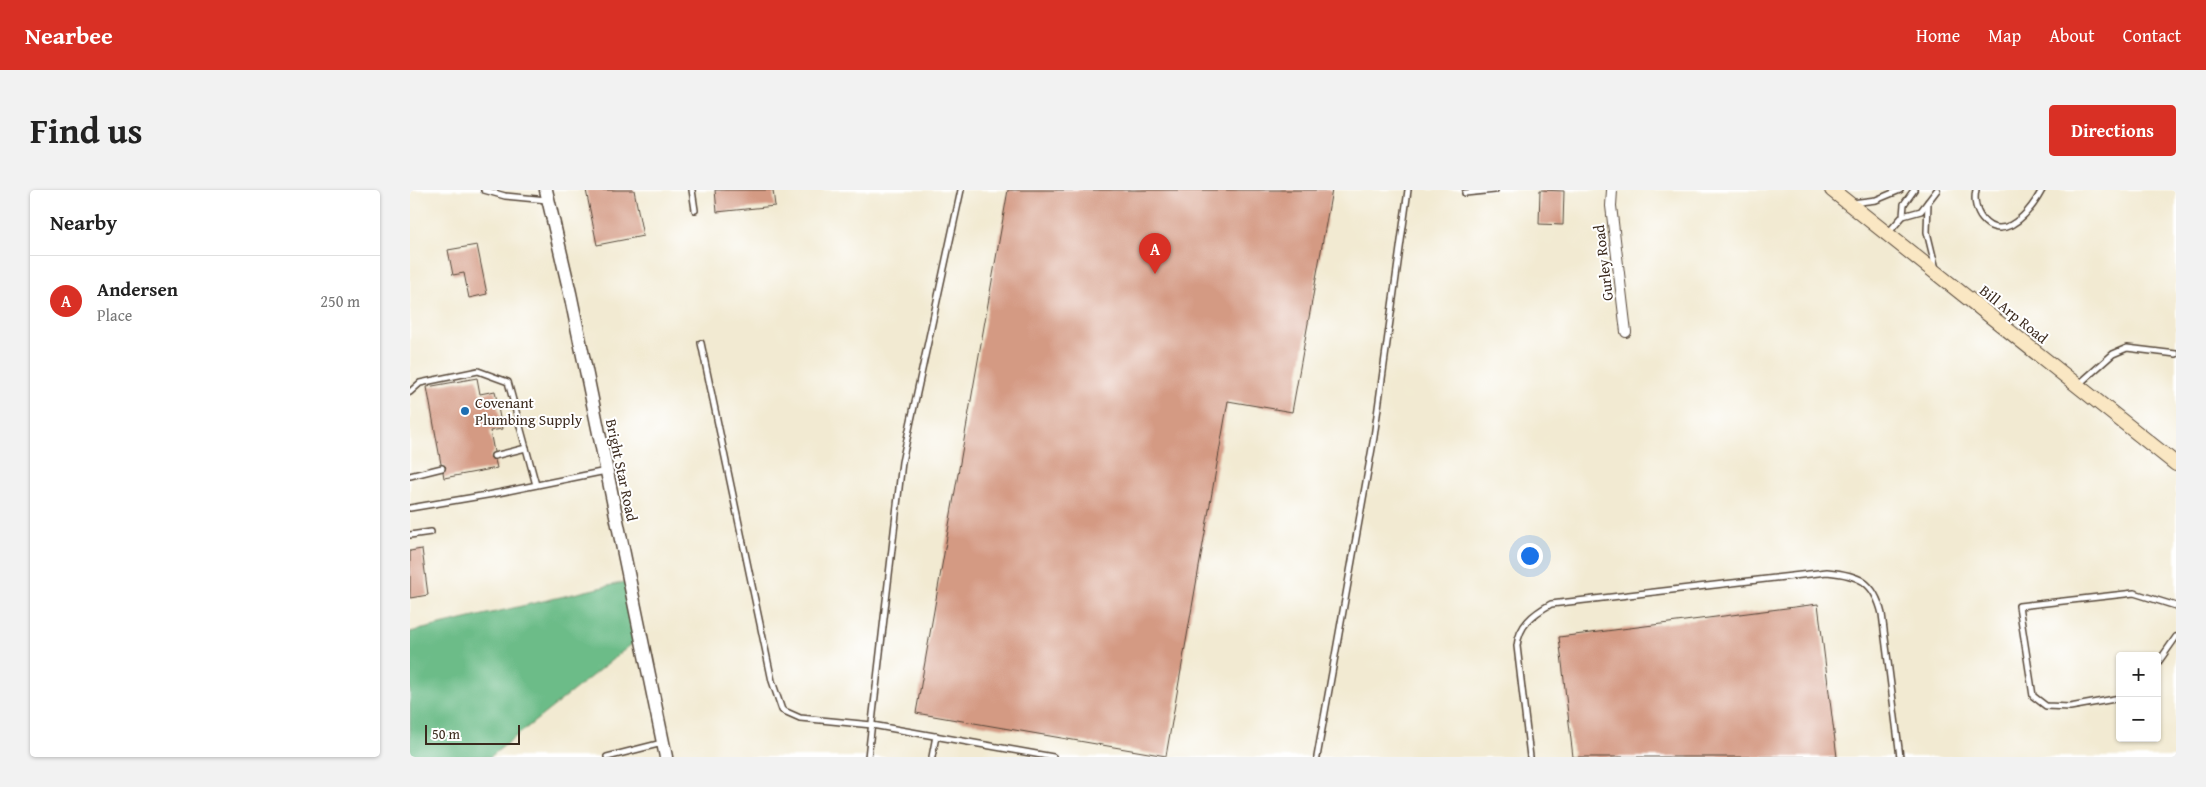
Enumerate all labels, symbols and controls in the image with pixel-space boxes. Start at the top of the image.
text: Nearbee [25,18,113,53]
text: Home [1916,22,1960,49]
text: Map [1988,22,2021,49]
text: About [2049,22,2095,49]
text: Contact [2123,22,2181,49]
text: Find us [30,105,143,156]
button: Directions [2049,105,2176,156]
text: Nearby [50,207,117,238]
street label: Gurley Road [1588,224,1618,302]
pin: A [1139,233,1171,274]
text: Andersen [97,275,178,303]
street label: Bill Arp Road [1975,280,2053,348]
text: A [61,289,71,313]
text: 250 m [320,289,360,313]
text: Place [97,303,132,327]
place label: Covenant Plumbing Supply [475,392,583,430]
marker: Covenant Plumbing Supply [459,405,471,417]
street label: Bright Star Road [601,417,643,523]
your location [1517,543,1543,569]
map controls [2116,652,2161,742]
button: + [2116,652,2161,697]
button: − [2116,697,2161,742]
scale bar [425,722,520,745]
text: 50 m [432,724,460,744]

